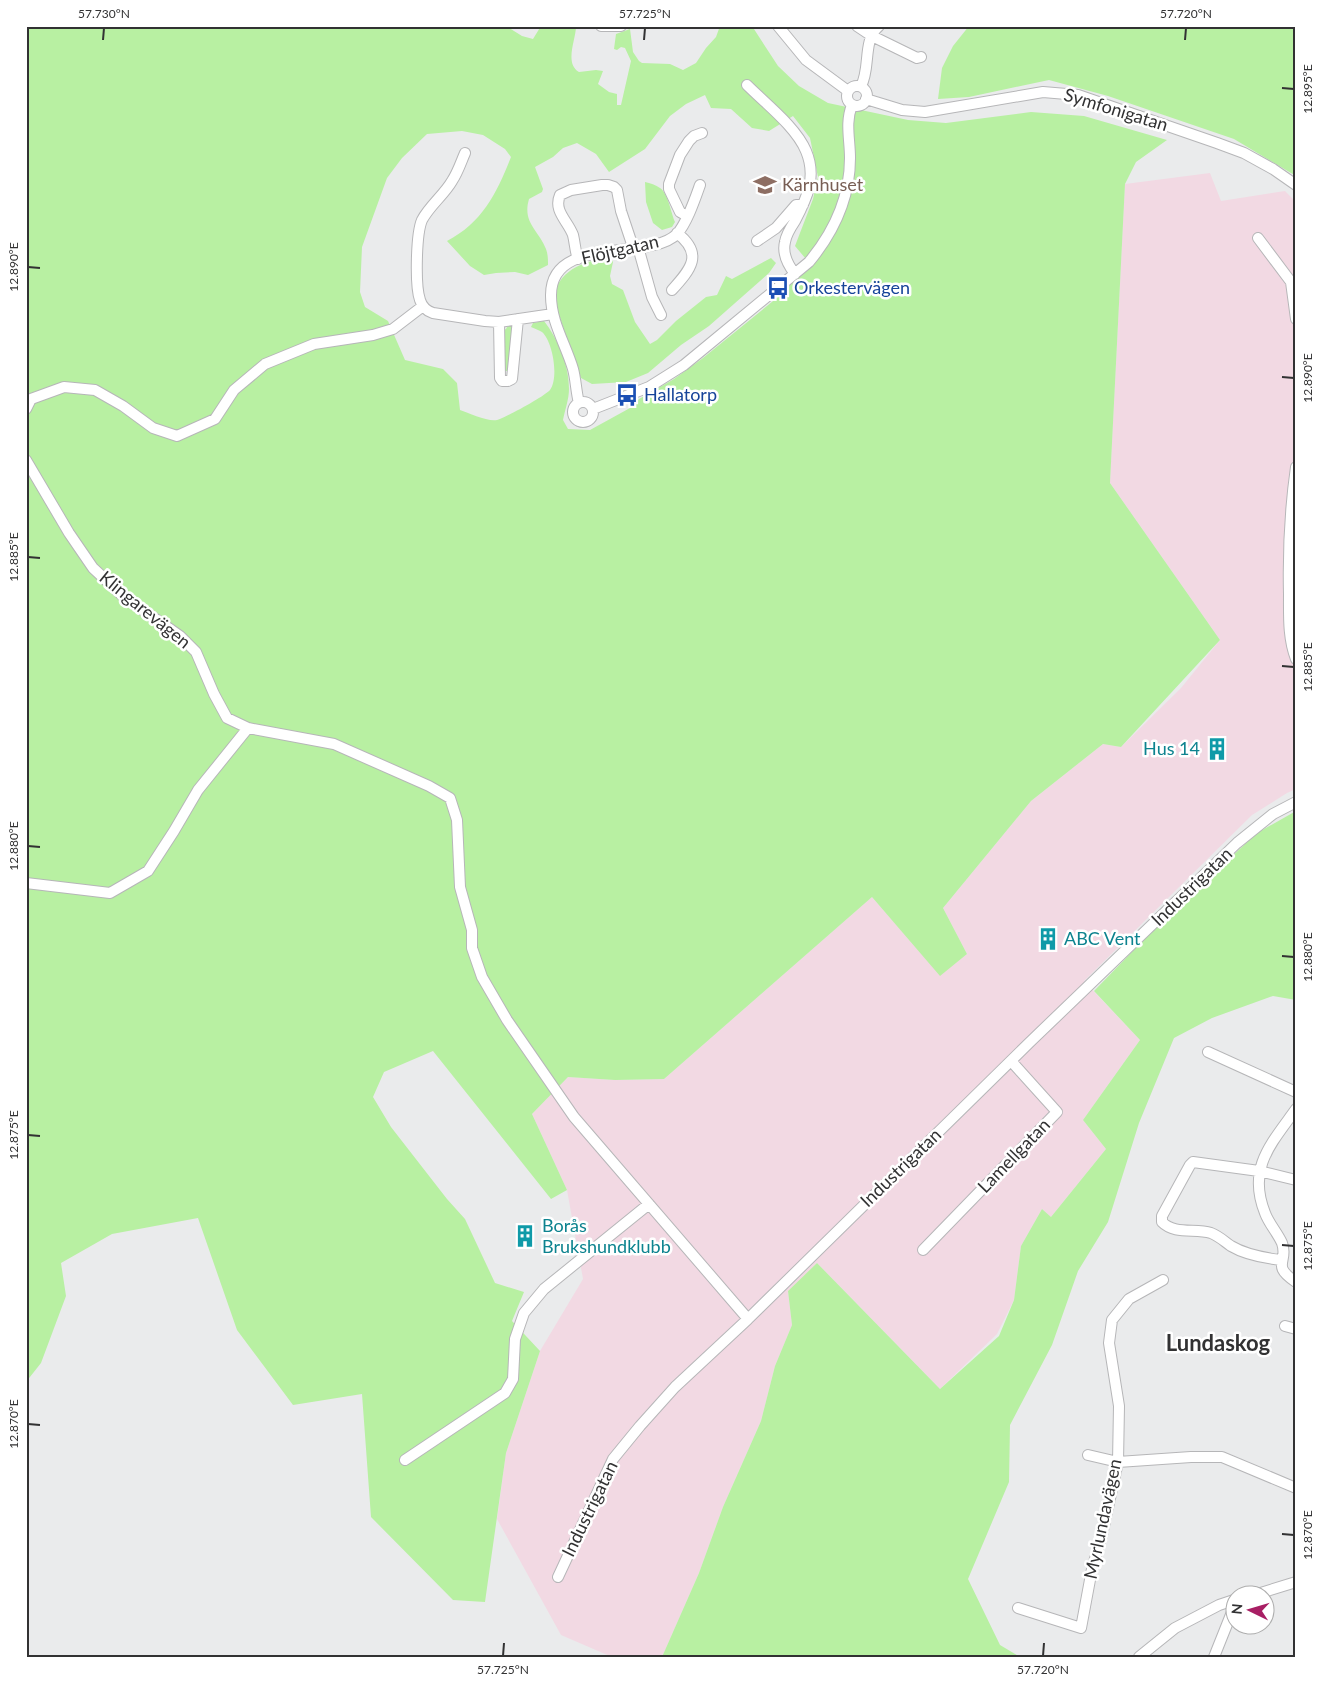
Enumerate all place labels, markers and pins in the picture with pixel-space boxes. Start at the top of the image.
school or university icon: Kärnhuset [752,172,778,198]
place label: Kärnhuset [782,173,864,195]
bus stop icon: Orkestervägen [765,275,791,301]
place label: Orkestervägen [794,276,910,298]
bus stop icon: Hallatorp [614,382,640,408]
place label: Hallatorp [644,383,717,405]
building icon: Hus 14 [1204,736,1230,762]
place label: Hus 14 [1143,737,1200,759]
building icon: ABC Vent [1035,926,1061,952]
place label: ABC Vent [1064,927,1141,949]
place label: Borås Brukshundklubb [542,1214,671,1257]
building icon: Borås Brukshundklubb [512,1223,538,1249]

